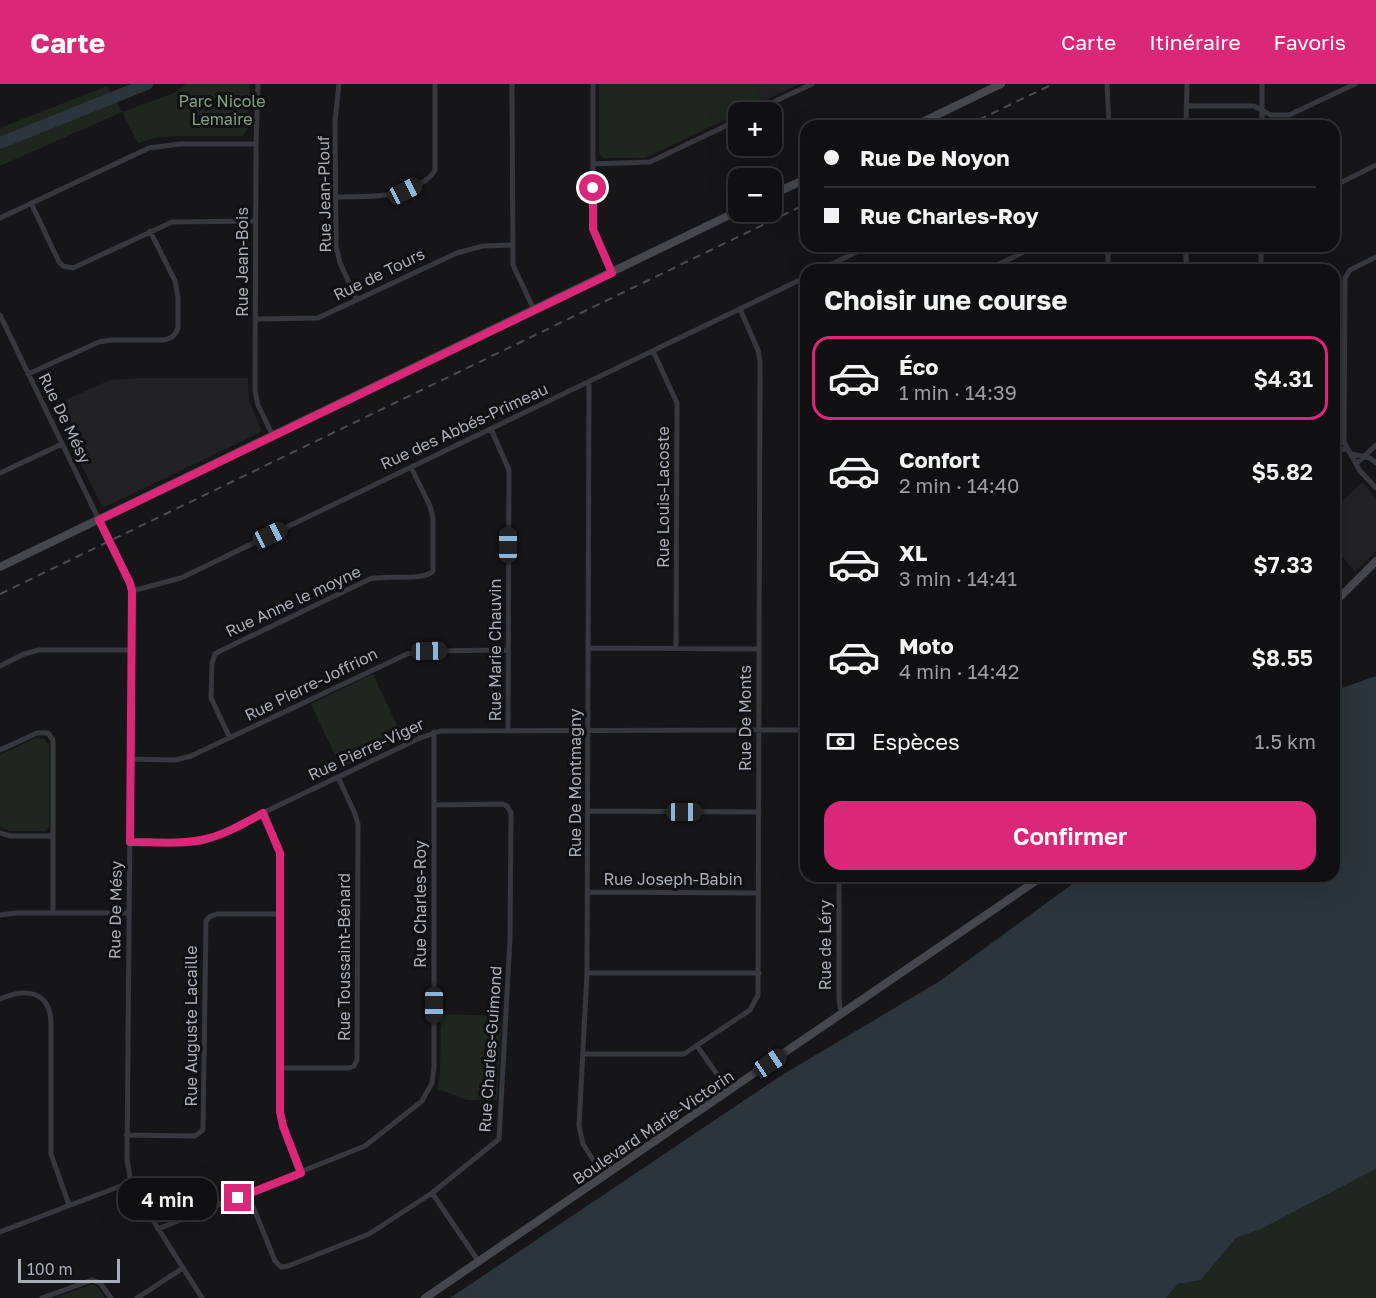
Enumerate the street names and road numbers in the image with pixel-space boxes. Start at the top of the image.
street label: Rue Jean-Plouf [313,135,335,253]
street label: Rue Jean-Bois [232,207,252,317]
street label: Rue de Tours [330,243,428,305]
street label: Rue De Mésy [34,369,96,467]
street label: Rue des Abbés-Primeau [377,378,551,474]
street label: Rue Louis-Lacoste [653,426,673,568]
street label: Rue Anne le moyne [222,561,364,641]
street label: Rue Marie Chauvin [485,579,505,721]
street label: Rue Pierre-Joffrion [241,643,381,725]
street label: Rue De Monts [735,665,755,771]
street label: Rue De Montmagny [565,708,585,857]
street label: Rue Pierre-Viger [305,713,427,785]
street label: Rue Charles-Roy [410,840,430,968]
street label: Rue De Mésy [104,861,126,959]
street label: Rue Joseph-Babin [603,869,743,889]
street label: Rue Toussaint-Bénard [334,873,354,1041]
street label: Rue de Léry [815,900,835,990]
street label: Rue Auguste Lacaille [181,945,201,1107]
street label: Rue Charles-Guimond [474,965,506,1133]
street label: Boulevard Marie-Victorin [569,1066,737,1188]

